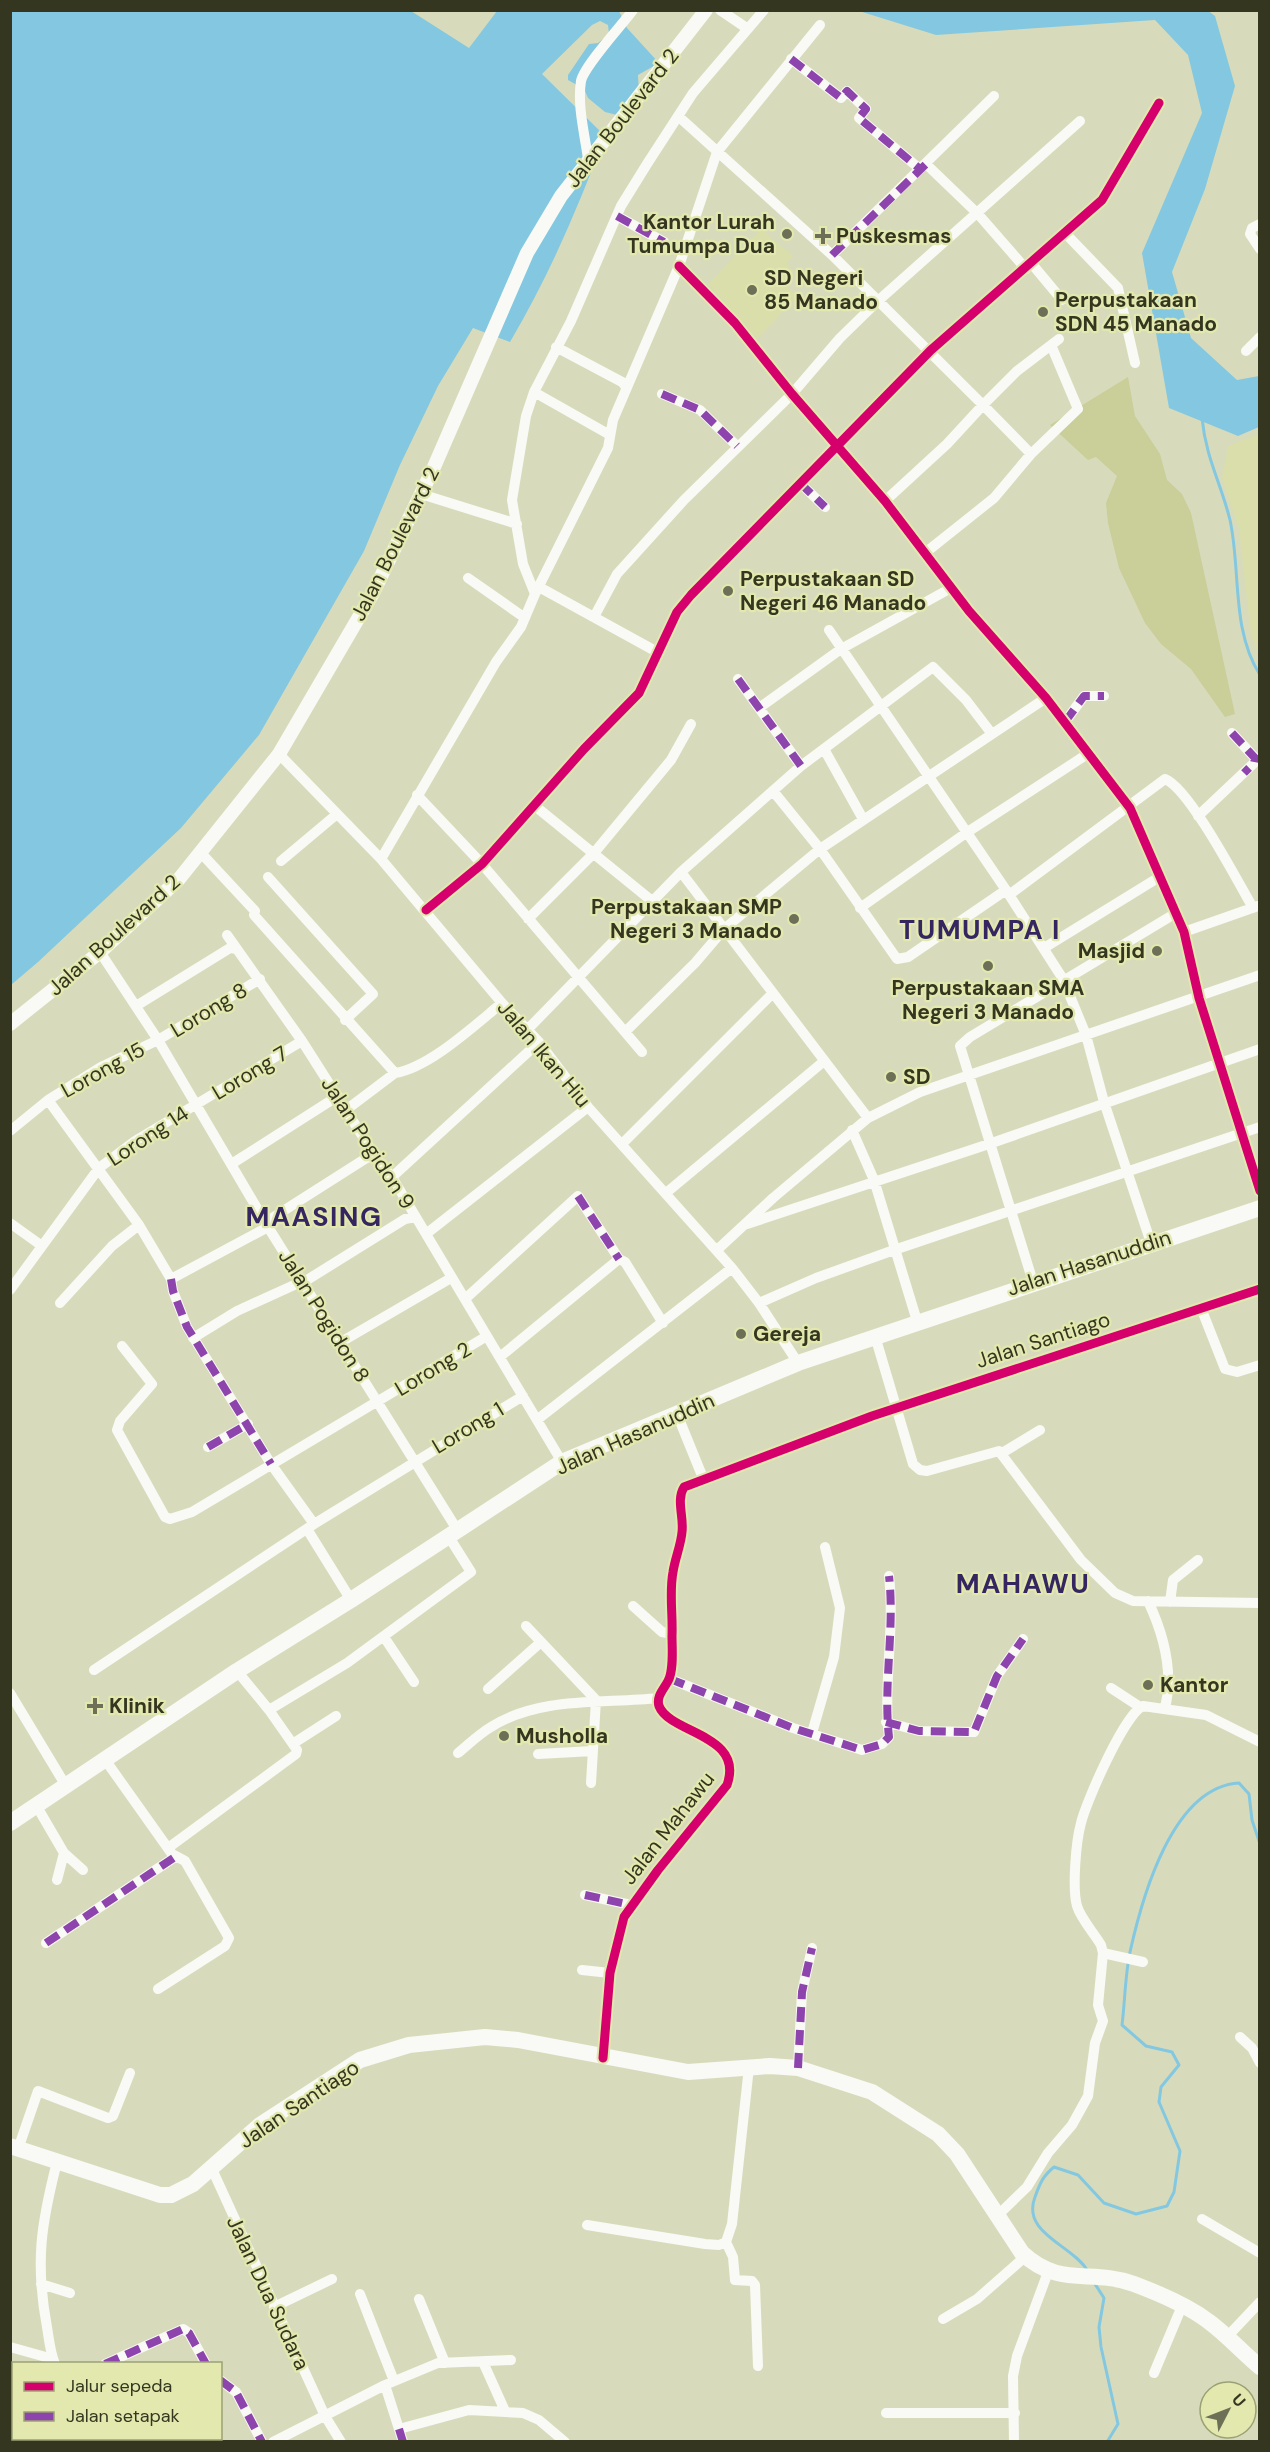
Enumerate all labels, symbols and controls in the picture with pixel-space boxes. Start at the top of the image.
street label: Jalan Boulevard 2 [559,43,685,193]
place label: Kantor Lurah Tumumpa Dua [627,208,775,260]
place label: Puskesmas [836,222,951,250]
marker: Kantor Lurah Tumumpa Dua [780,227,794,241]
marker: Puskesmas [814,227,832,245]
place label: SD Negeri 85 Manado [764,264,878,316]
marker: SD Negeri 85 Manado [745,283,759,297]
place label: Perpustakaan SDN 45 Manado [1055,286,1217,338]
marker: Perpustakaan SDN 45 Manado [1036,305,1050,319]
street label: Jalan Boulevard 2 [344,462,446,626]
place label: Perpustakaan SD Negeri 46 Manado [740,565,926,617]
marker: Perpustakaan SD Negeri 46 Manado [721,584,735,598]
street label: Jalan Boulevard 2 [42,868,186,1002]
place label: Perpustakaan SMP Negeri 3 Manado [591,893,782,945]
marker: Perpustakaan SMP Negeri 3 Manado [787,912,801,926]
district label: TUMUMPA I [899,912,1061,947]
place label: Masjid [1078,937,1145,965]
marker: Masjid [1150,944,1164,958]
marker: Perpustakaan SMA Negeri 3 Manado [981,959,995,973]
place label: Perpustakaan SMA Negeri 3 Manado [892,974,1085,1026]
street label: Lorong 8 [165,976,253,1044]
street label: Jalan Ikan Hiu [491,995,597,1113]
street label: Lorong 15 [56,1036,150,1104]
street label: Lorong 7 [207,1040,293,1106]
place label: SD [903,1063,931,1091]
marker: SD [884,1070,898,1084]
street label: Jalan Pogidon 9 [315,1071,421,1215]
street label: Lorong 14 [102,1099,194,1173]
district label: MAASING [245,1199,383,1234]
street label: Jalan Hasanuddin [1003,1223,1175,1303]
street label: Jalan Pogidon 8 [272,1244,376,1388]
street label: Jalan Santiago [972,1305,1114,1375]
place label: Gereja [753,1320,821,1348]
marker: Gereja [734,1327,748,1341]
street label: Lorong 2 [390,1335,476,1403]
street label: Jalan Hasanuddin [551,1386,719,1482]
street label: Lorong 1 [427,1396,509,1460]
district label: MAHAWU [956,1566,1090,1601]
place label: Kantor [1160,1671,1229,1699]
marker: Kantor [1141,1678,1155,1692]
place label: Klinik [109,1692,165,1720]
marker: Klinik [86,1697,104,1715]
place label: Musholla [516,1722,608,1750]
marker: Musholla [497,1729,511,1743]
street label: Jalan Mahawu [615,1766,721,1890]
street label: Jalan Santiago [233,2053,365,2155]
street label: Jalan Dua Sudara [220,2211,316,2375]
legend [12,2362,222,2440]
text: Jalur sepeda [66,2374,172,2398]
north arrow [1198,2380,1258,2440]
text: U [1227,2389,1250,2411]
text: Jalan setapak [66,2404,180,2428]

